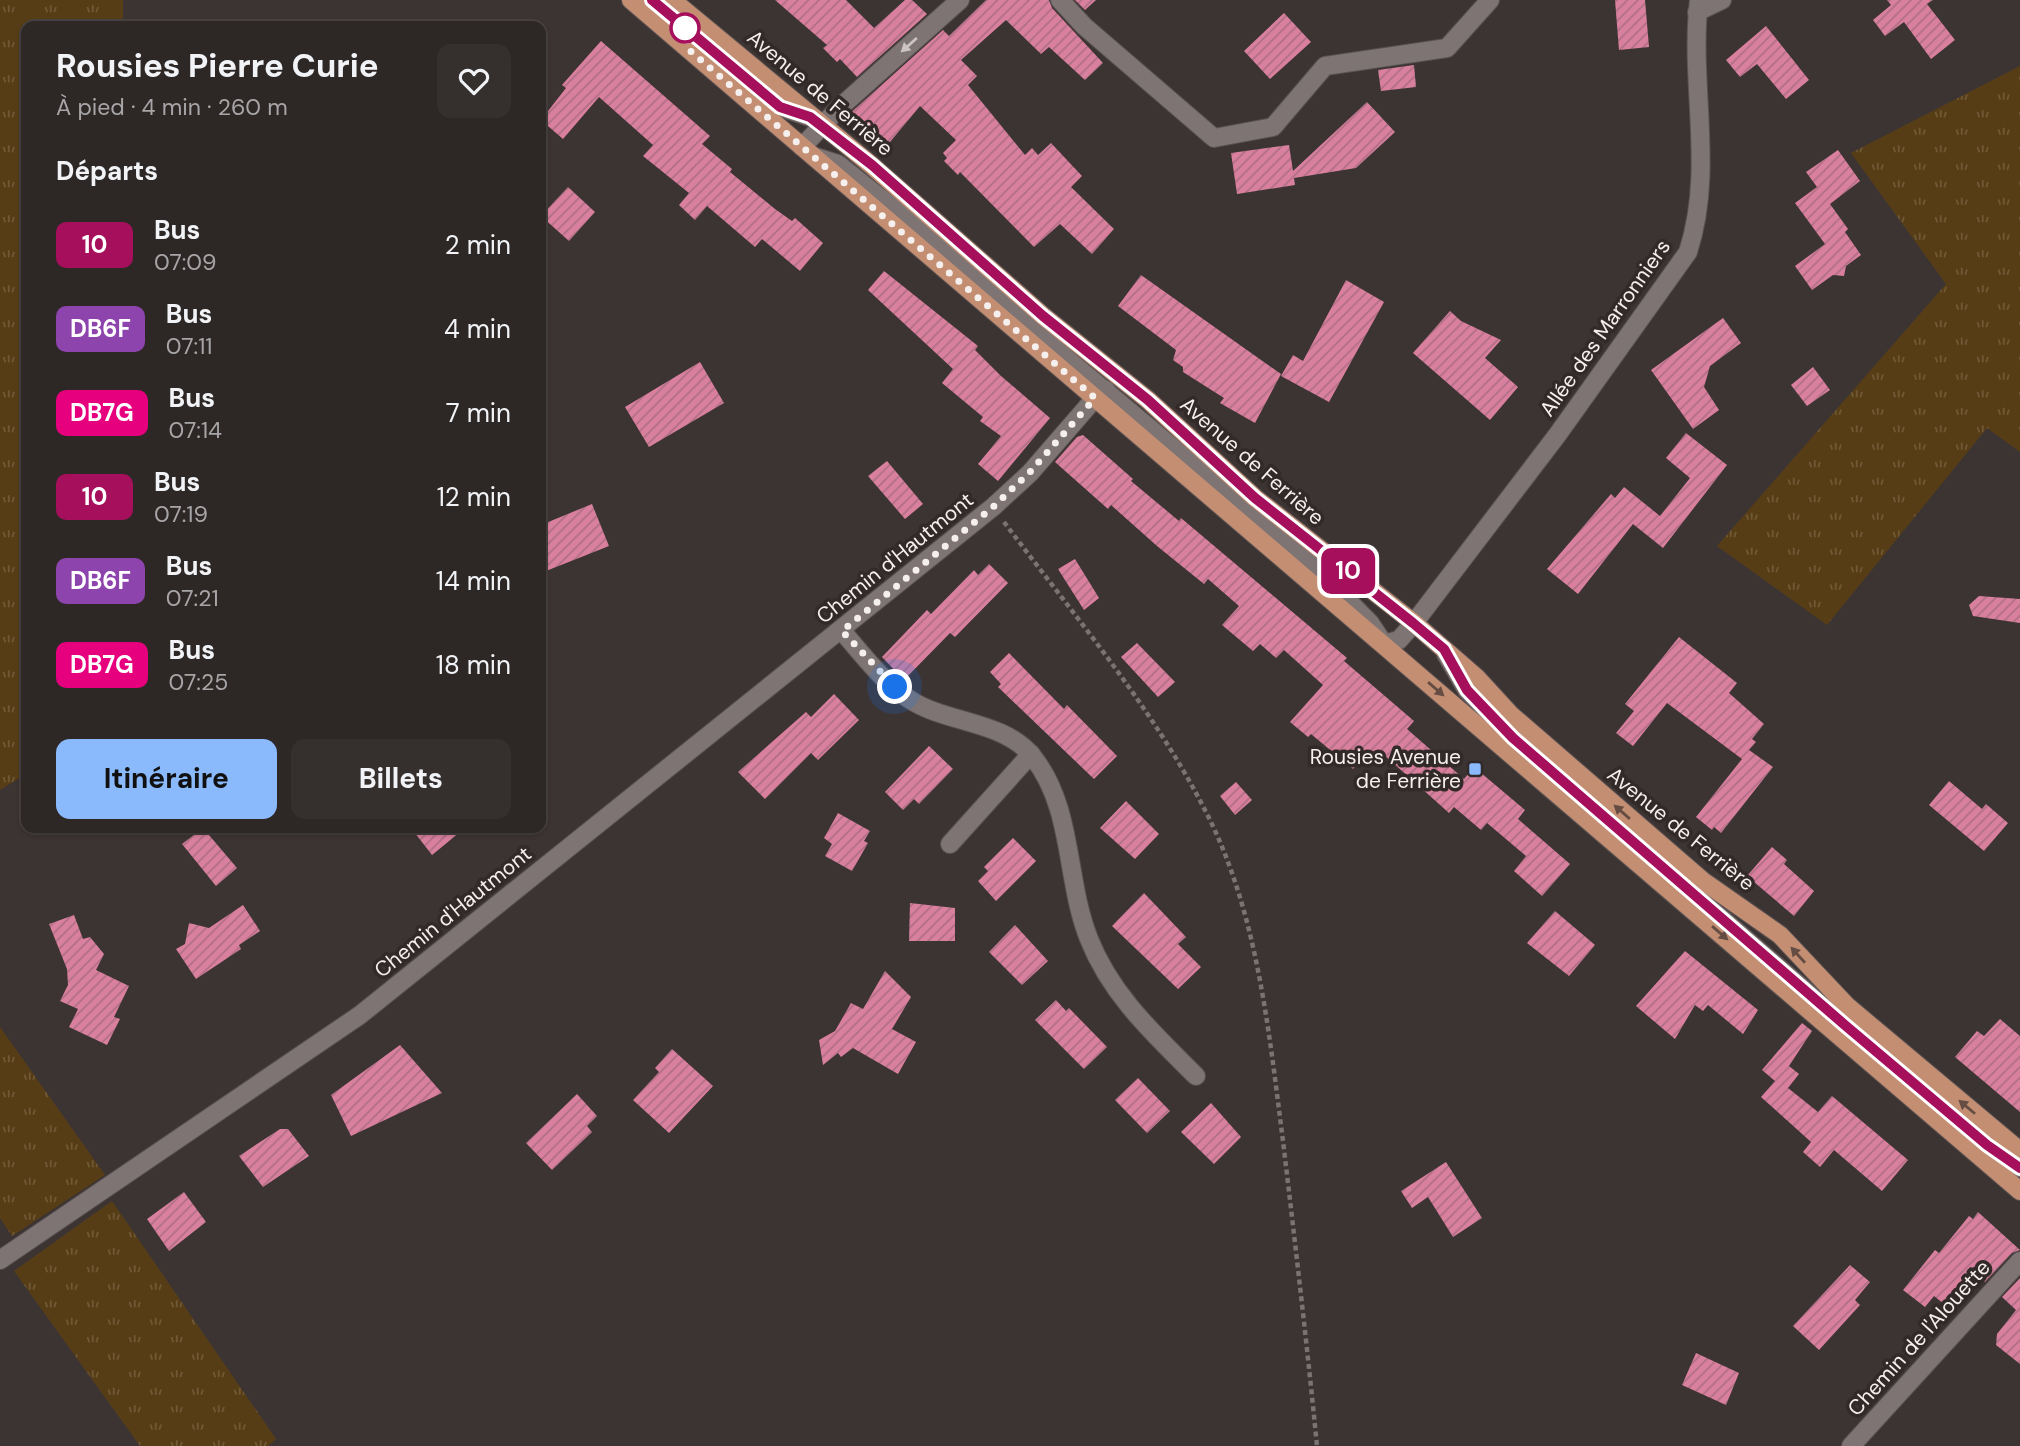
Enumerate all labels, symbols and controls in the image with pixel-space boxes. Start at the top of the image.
unlabelled marker [670,13,700,43]
street label: Avenue de Ferrière [741,24,899,162]
one-way arrow [901,37,918,53]
text: Rousies Pierre Curie [56,44,379,87]
button: heart [437,44,511,118]
text: À pied · 4 min · 260 m [56,92,288,122]
text: Départs [56,154,158,188]
text: Bus [154,213,200,247]
text: 2 min [445,228,511,262]
text: 10 [82,229,107,260]
street label: Allée des Marronniers [1533,234,1677,422]
text: 07:09 [154,247,217,277]
text: Bus [166,297,212,331]
text: 4 min [444,312,511,346]
text: DB6F [70,313,131,344]
text: 07:11 [166,331,213,361]
text: Bus [169,381,215,415]
street label: Avenue de Ferrière [1174,391,1330,531]
text: 7 min [446,396,511,430]
text: DB7G [70,397,134,428]
text: 07:14 [169,415,222,445]
text: Bus [154,465,200,499]
text: 12 min [437,480,511,514]
text: 10 [82,481,107,512]
street label: Chemin d'Hautmont [811,486,979,630]
text: 07:19 [154,499,208,529]
line badge: 10 [1316,548,1380,594]
text: Bus [166,549,212,583]
text: 10 [1335,555,1361,586]
text: 14 min [436,564,511,598]
text: DB6F [70,565,131,596]
text: 07:21 [166,583,219,613]
text: Bus [169,633,215,667]
text: 18 min [436,648,511,682]
text: DB7G [70,649,134,680]
text: 07:25 [169,667,228,697]
your location [877,669,912,704]
one-way arrow [1427,681,1444,696]
button: Itinéraire [56,739,277,819]
button: Billets [291,739,511,819]
place label: Rousies Avenue de Ferrière [1310,743,1461,795]
marker: Rousies Avenue de Ferrière [1467,761,1483,777]
street label: Avenue de Ferrière [1601,761,1761,897]
one-way arrow [1614,805,1631,820]
street label: Chemin d'Hautmont [369,840,537,984]
one-way arrow [1711,925,1728,940]
one-way arrow [1791,947,1807,964]
one-way arrow [1959,1100,1976,1115]
street label: Chemin de l'Alouette [1841,1254,1997,1422]

